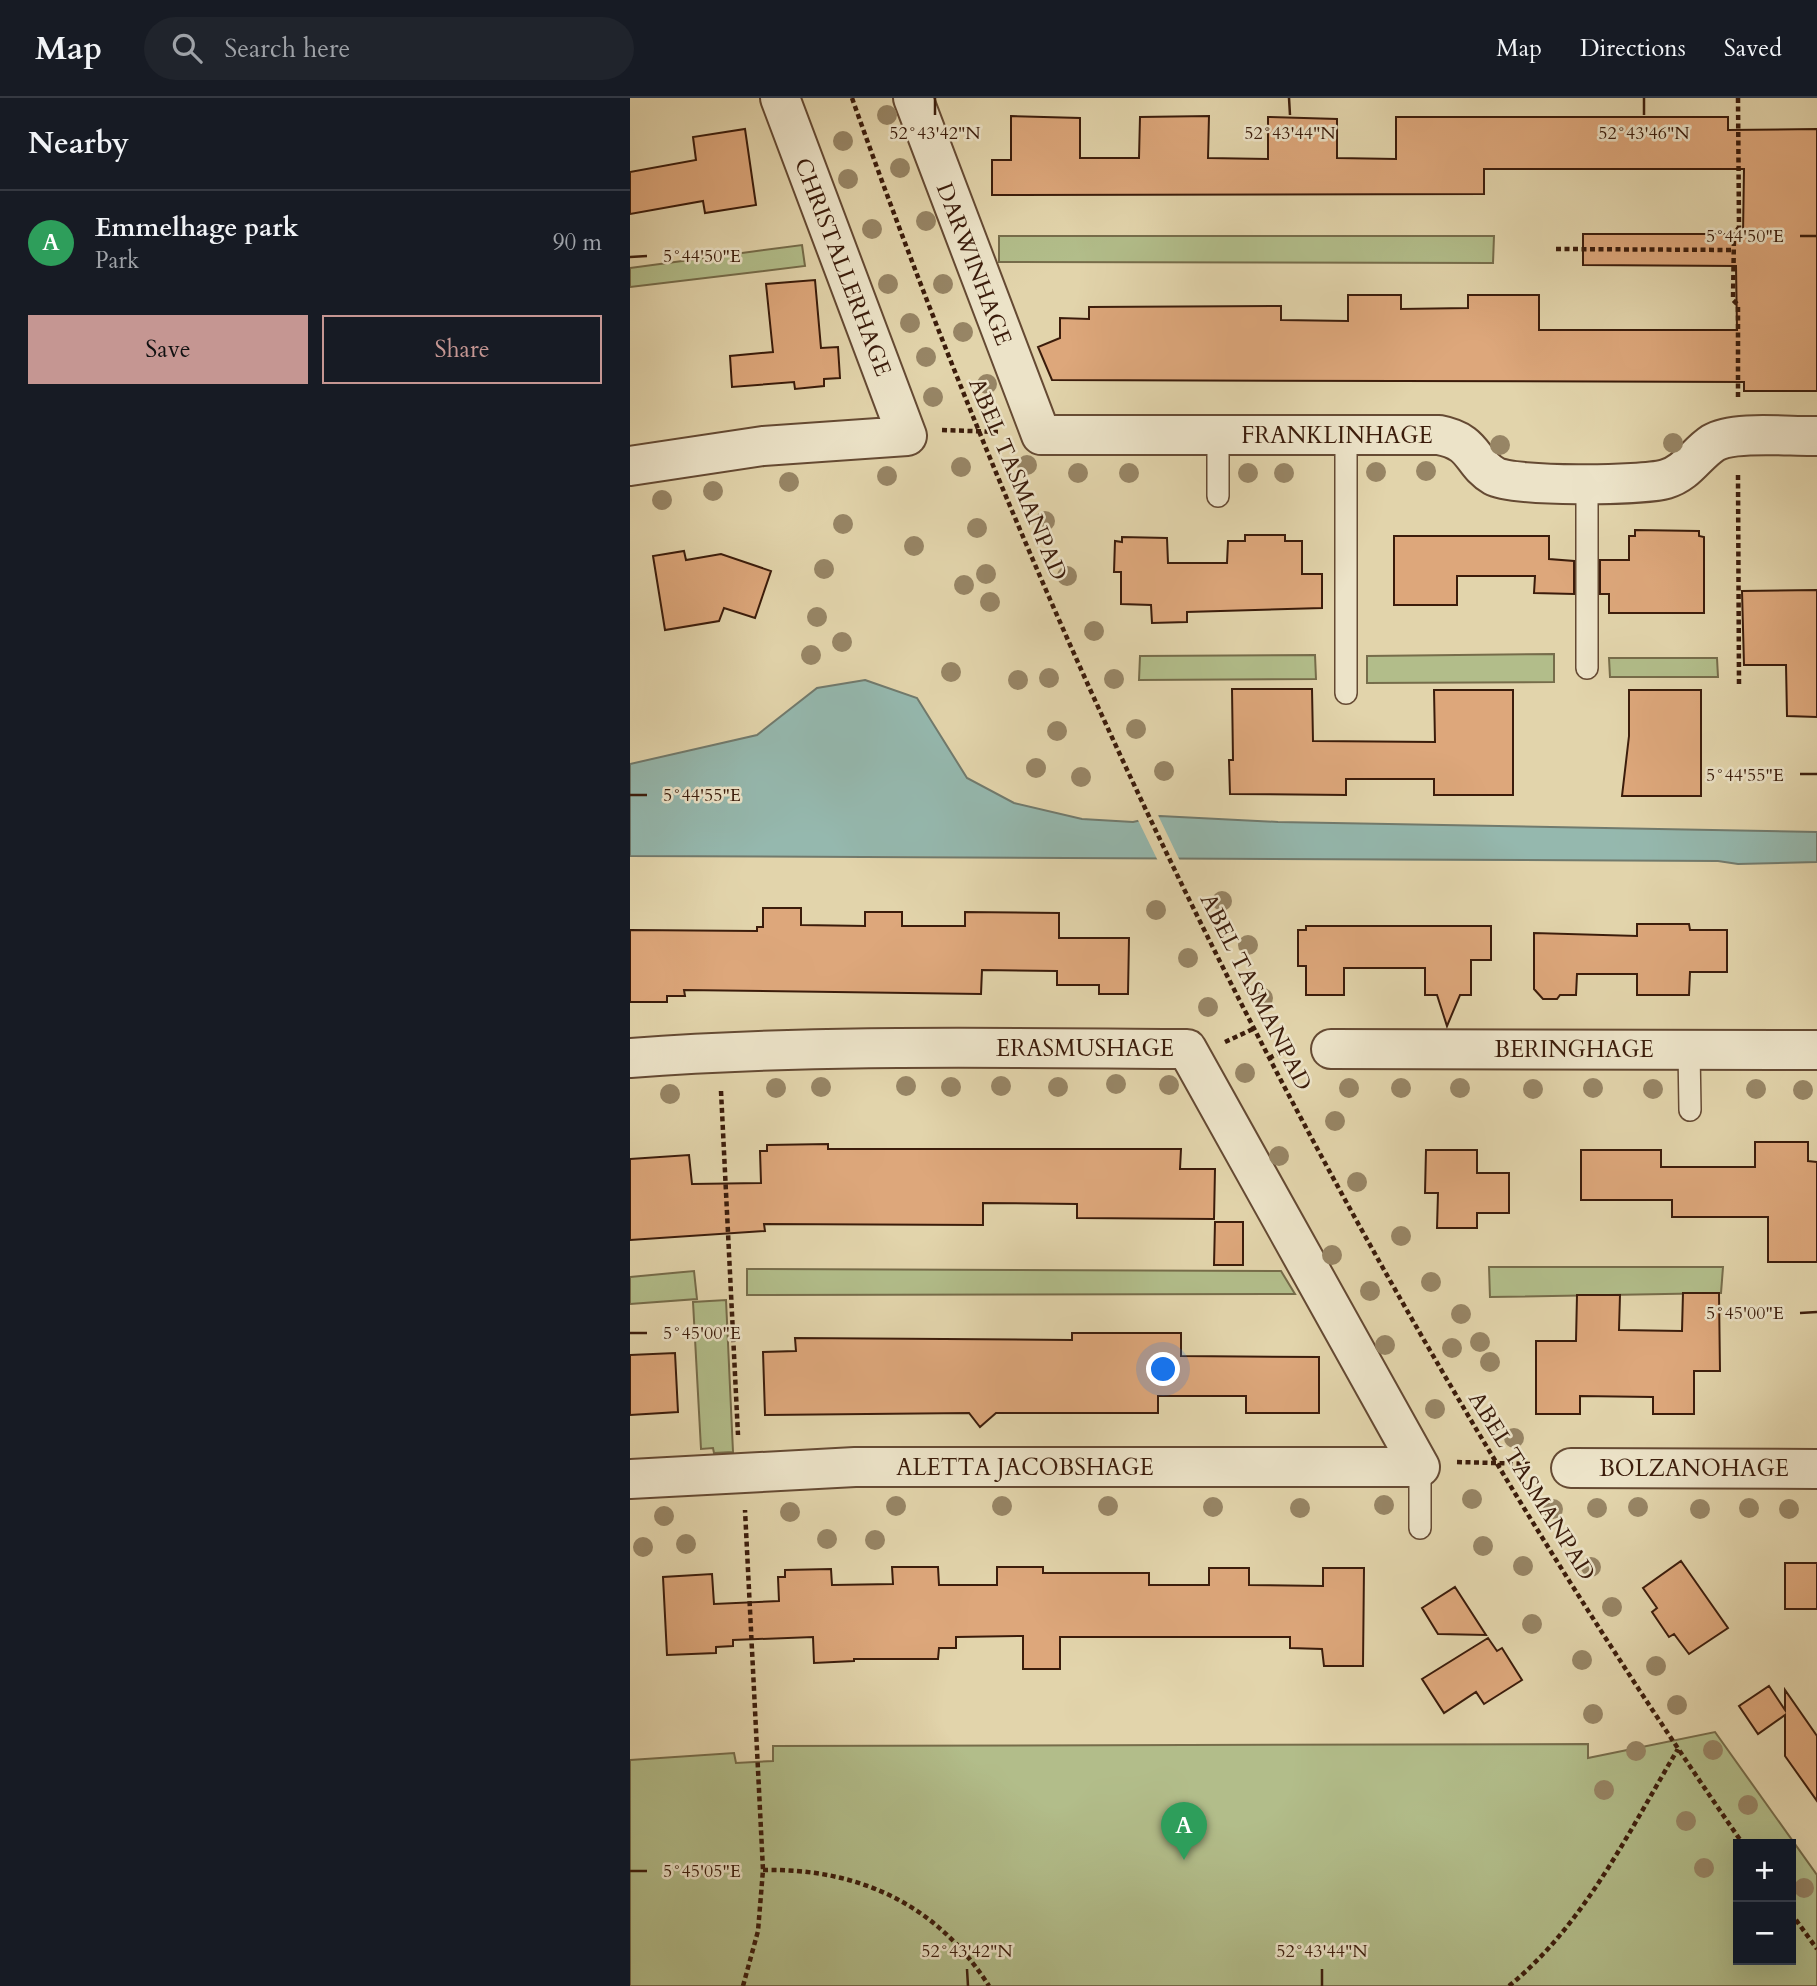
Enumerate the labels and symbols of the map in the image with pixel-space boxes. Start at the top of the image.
text: 52°43'42"N [889,121,981,146]
text: 52°43'44"N [1244,121,1336,146]
text: 52°43'46"N [1598,121,1690,146]
street label: CHRISTALLERHAGE [787,153,899,381]
street label: DARWINHAGE [929,178,1019,350]
text: 5°44'50"E [1706,224,1784,249]
text: 5°44'50"E [663,244,741,269]
street label: ABEL TASMANPAD [961,373,1075,585]
street label: FRANKLINHAGE [1241,420,1433,451]
text: 5°44'55"E [1706,763,1784,788]
text: 5°44'55"E [663,783,741,808]
street label: ABEL TASMANPAD [1193,888,1319,1096]
street label: ERASMUSHAGE [996,1033,1174,1064]
street label: BERINGHAGE [1494,1034,1654,1065]
text: 5°45'00"E [1706,1301,1784,1326]
text: 5°45'00"E [663,1321,741,1346]
your location [1146,1352,1180,1386]
street label: ABEL TASMANPAD [1461,1386,1603,1586]
street label: ALETTA JACOBSHAGE [896,1452,1154,1483]
street label: BOLZANOHAGE [1599,1453,1789,1484]
pin: A [1161,1802,1207,1860]
text: 5°45'05"E [663,1859,741,1884]
text: 52°43'42"N [921,1939,1013,1964]
text: 52°43'44"N [1276,1939,1368,1964]

